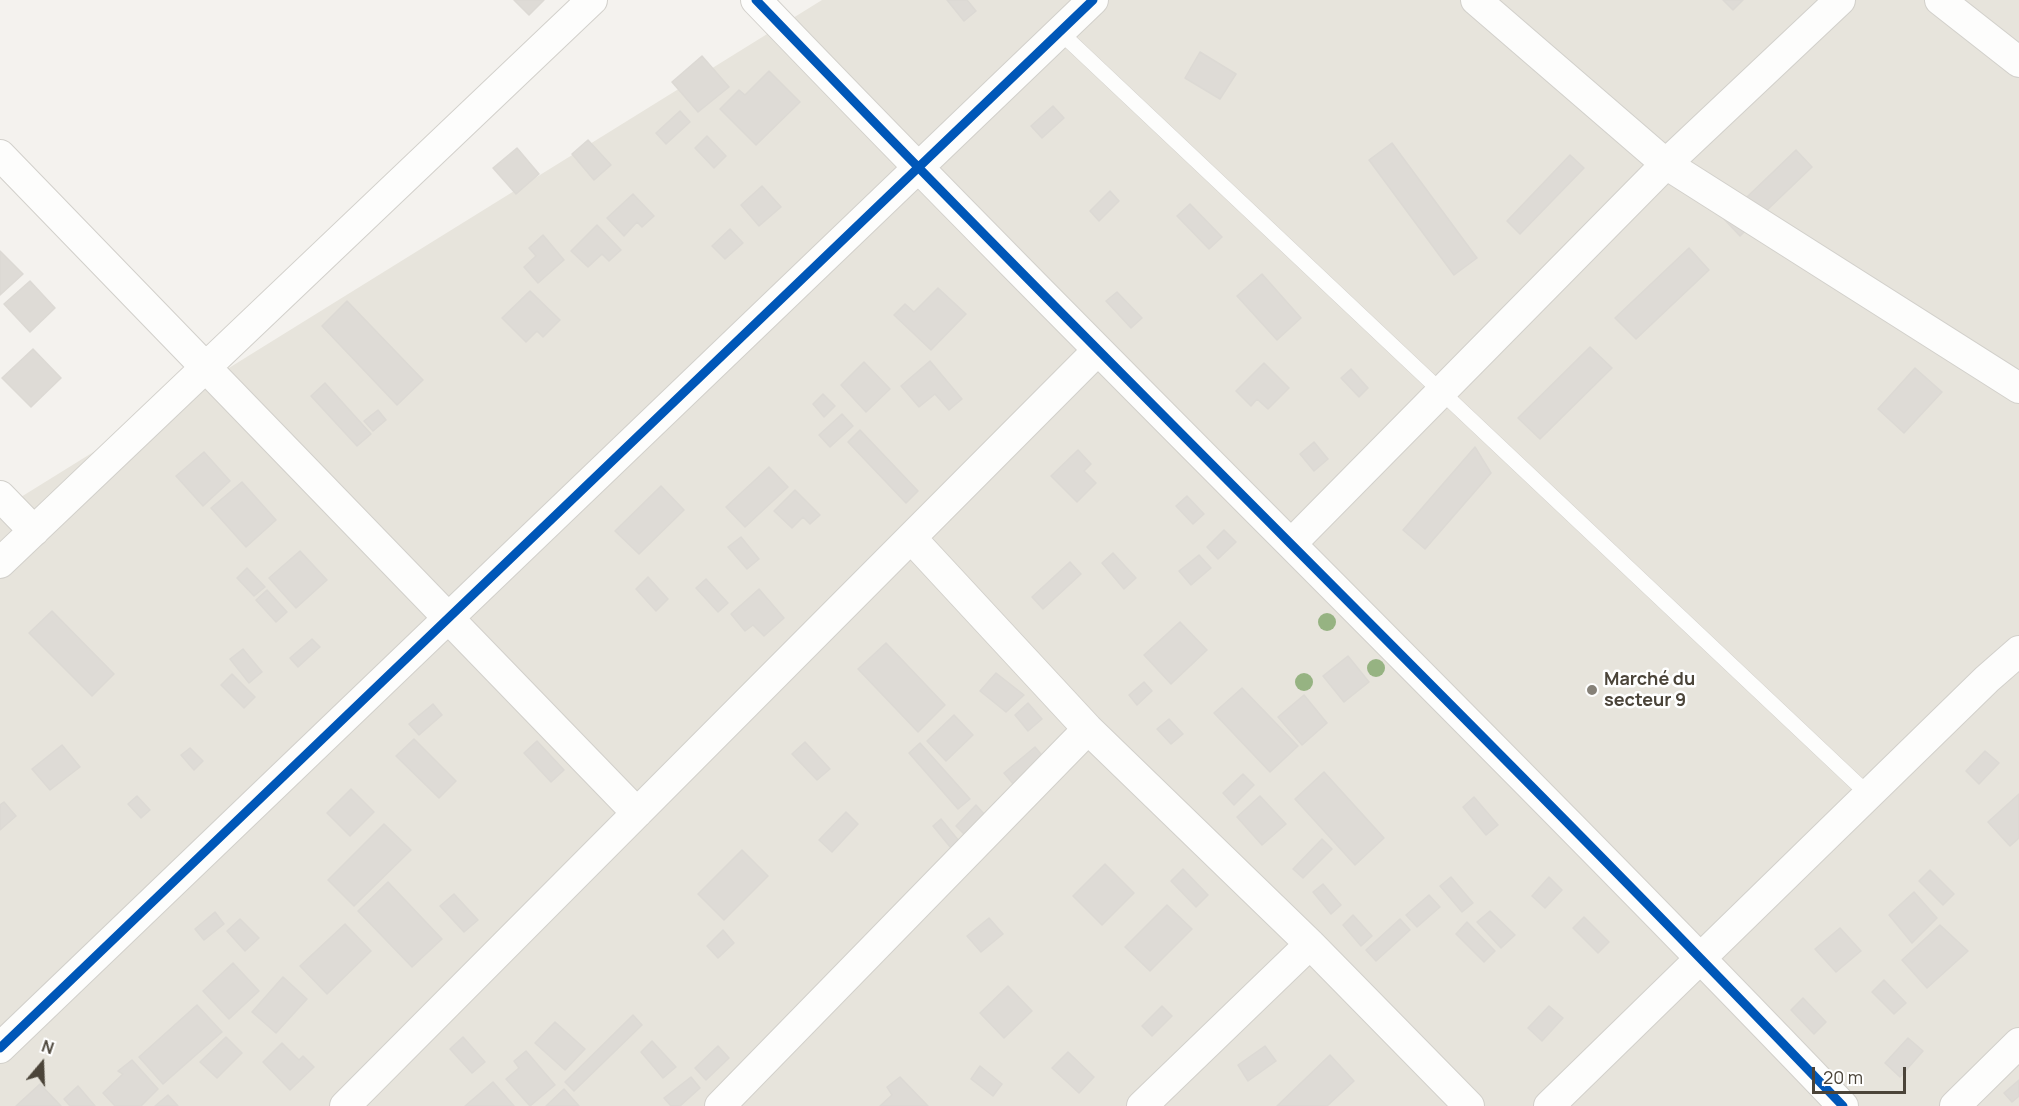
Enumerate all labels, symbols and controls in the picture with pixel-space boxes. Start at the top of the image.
place label: Marché du secteur 9 [1604,669,1695,712]
marker: Marché du secteur 9 [1585,683,1599,697]
north arrow [12,1034,72,1094]
text: N [39,1035,57,1059]
scale bar [1815,1055,1910,1093]
text: 20 m [1823,1065,1863,1089]

